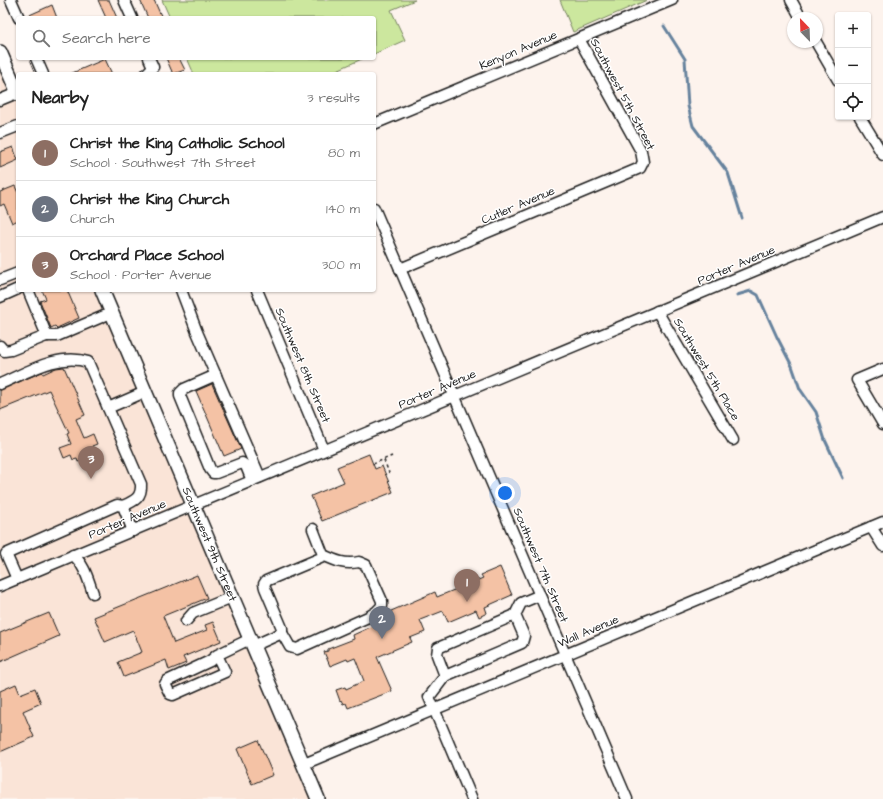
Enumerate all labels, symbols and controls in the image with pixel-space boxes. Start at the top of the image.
north arrow [787,12,823,48]
map controls [835,12,871,120]
button: + [835,12,871,48]
search box [16,16,376,60]
street label: Kenyon Avenue [477,26,561,75]
icon: search [30,27,52,49]
text: Search here [62,28,151,49]
street label: Southwest 5th Street [586,35,659,153]
button: − [835,48,871,84]
button: locate [835,84,871,120]
text: Nearby [32,86,89,110]
text: 3 results [307,89,360,107]
text: Christ the King Catholic School [70,133,285,154]
text: 1 [44,144,46,162]
text: 80 m [328,144,360,162]
text: School · Southwest 7th Street [70,154,255,172]
street label: Cutler Avenue [479,182,558,229]
text: Christ the King Church [70,189,229,210]
text: 2 [41,200,49,218]
text: 140 m [326,200,360,218]
text: Church [70,210,114,228]
street label: Porter Avenue [695,241,778,289]
text: Orchard Place School [70,245,224,266]
text: 3 [42,256,48,274]
text: 300 m [322,256,360,274]
text: School · Porter Avenue [70,266,212,284]
street label: Southwest 8th Street [271,305,335,426]
street label: Southwest 5th Place [669,315,744,424]
street label: Porter Avenue [396,365,479,413]
pin: 3 [78,446,104,479]
your location [495,483,515,503]
street label: Southwest 9th Street [178,484,241,604]
street label: Porter Avenue [86,495,169,543]
street label: Southwest 7th Street [509,505,572,625]
pin: 1 [454,569,480,602]
pin: 2 [369,606,395,639]
street label: Wall Avenue [555,611,622,652]

